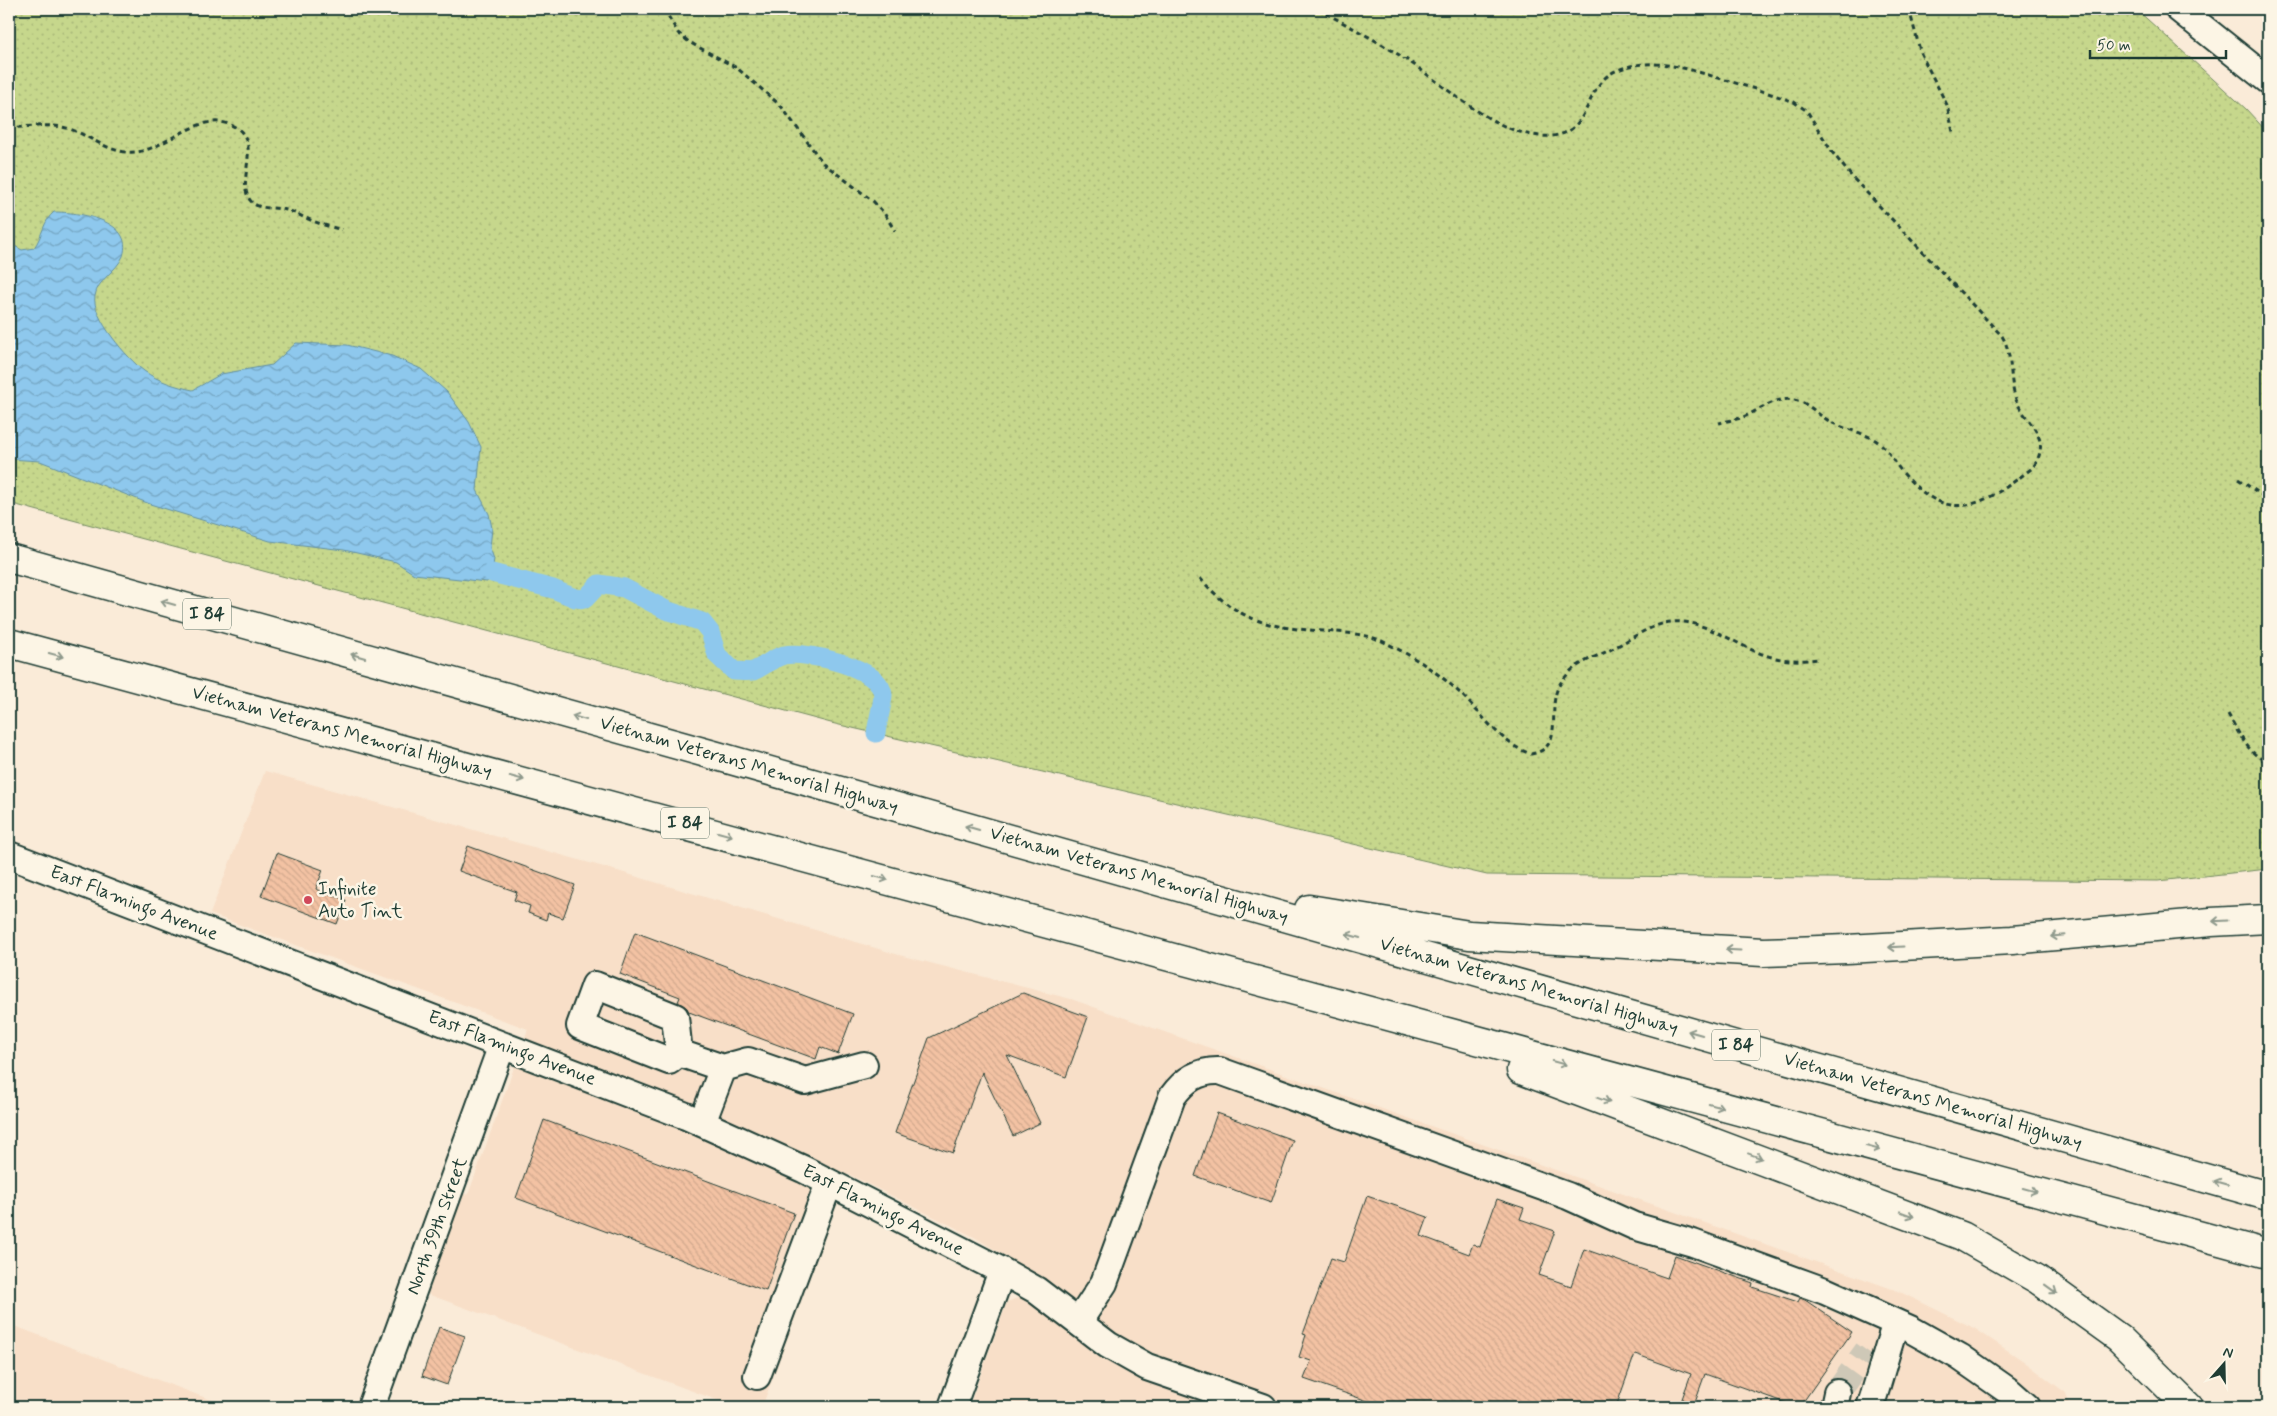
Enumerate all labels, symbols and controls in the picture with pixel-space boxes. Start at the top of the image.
scale bar [2090,28,2226,60]
text: 50 m [2097,36,2131,56]
one-way arrow [160,598,176,607]
road number: I 84 [183,598,231,630]
one-way arrow [47,651,63,661]
one-way arrow [351,651,367,660]
street label: Vietnam Veterans Memorial Highway [189,680,495,786]
street label: Vietnam Veterans Memorial Highway [596,710,901,822]
one-way arrow [572,712,588,722]
one-way arrow [509,774,525,784]
road number: I 84 [661,808,709,838]
street label: Vietnam Veterans Memorial Highway [986,820,1291,932]
one-way arrow [964,823,980,832]
one-way arrow [716,830,732,840]
street label: East Flamingo Avenue [45,859,222,949]
one-way arrow [873,873,889,883]
place label: Infinite Auto Tint [318,877,402,924]
marker: Infinite Auto Tint [302,894,314,906]
one-way arrow [2212,917,2228,926]
one-way arrow [1346,931,1362,940]
street label: Vietnam Veterans Memorial Highway [1376,931,1681,1043]
one-way arrow [2050,931,2066,940]
one-way arrow [1888,942,1904,951]
one-way arrow [1726,946,1742,955]
street label: East Flamingo Avenue [423,1004,600,1094]
one-way arrow [1687,1028,1703,1037]
road number: I 84 [1712,1030,1760,1060]
street label: Vietnam Veterans Memorial Highway [1780,1046,2085,1158]
one-way arrow [1551,1059,1567,1069]
one-way arrow [1595,1096,1610,1105]
one-way arrow [1708,1101,1724,1111]
one-way arrow [1865,1144,1881,1153]
one-way arrow [1747,1152,1762,1161]
street label: North 39th Street [401,1154,473,1298]
street label: East Flamingo Avenue [796,1158,968,1264]
one-way arrow [2214,1177,2230,1187]
one-way arrow [2022,1186,2038,1195]
one-way arrow [1899,1210,1914,1219]
one-way arrow [2044,1284,2058,1294]
north arrow [2200,1338,2250,1388]
text: N [2221,1343,2236,1363]

